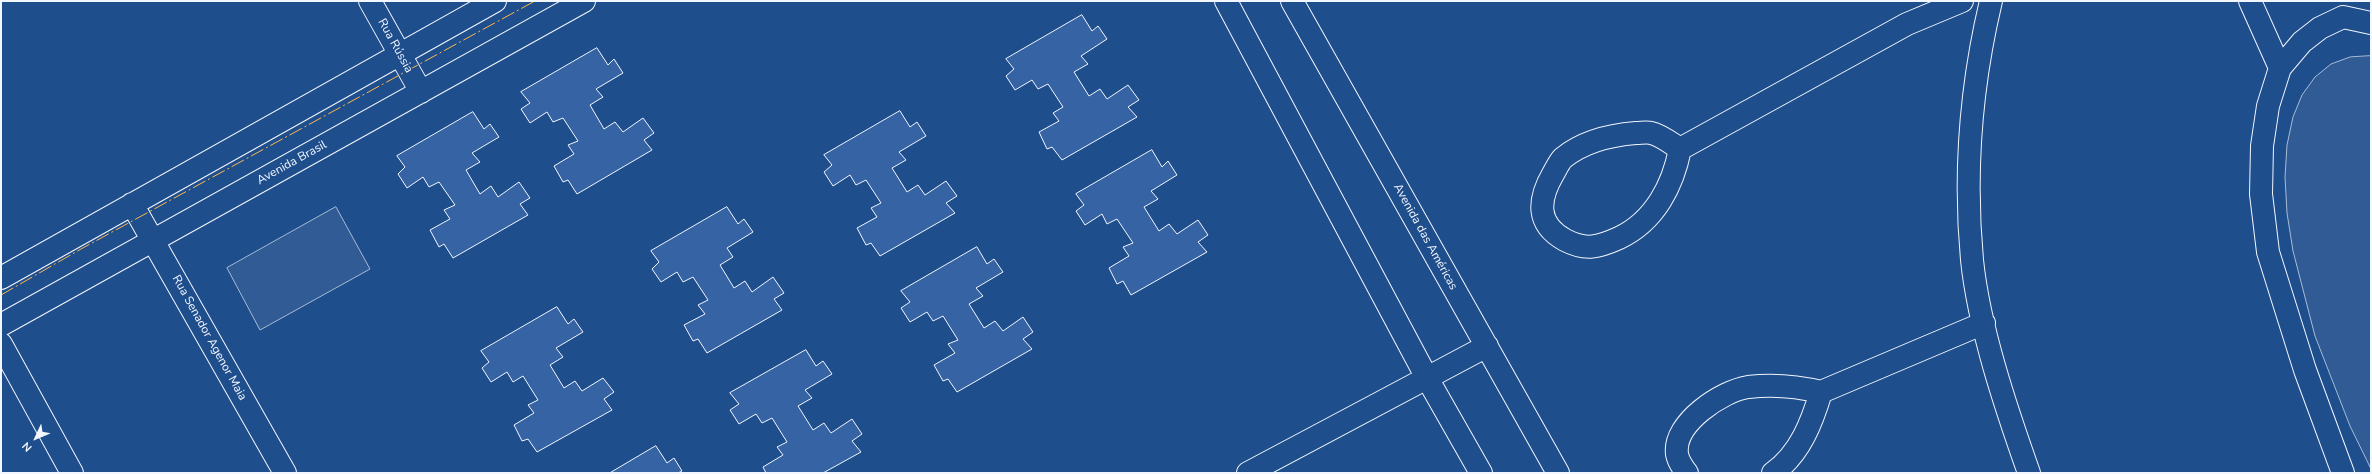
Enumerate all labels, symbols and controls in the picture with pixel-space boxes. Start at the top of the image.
street label: Rua Rússia [374,16,416,76]
street label: Avenida Brasil [255,138,329,188]
street label: Avenida das Américas [1390,181,1460,293]
street label: Rua Senador Agenor Maia [169,273,249,403]
north arrow [16,418,56,458]
text: N [19,439,35,455]

